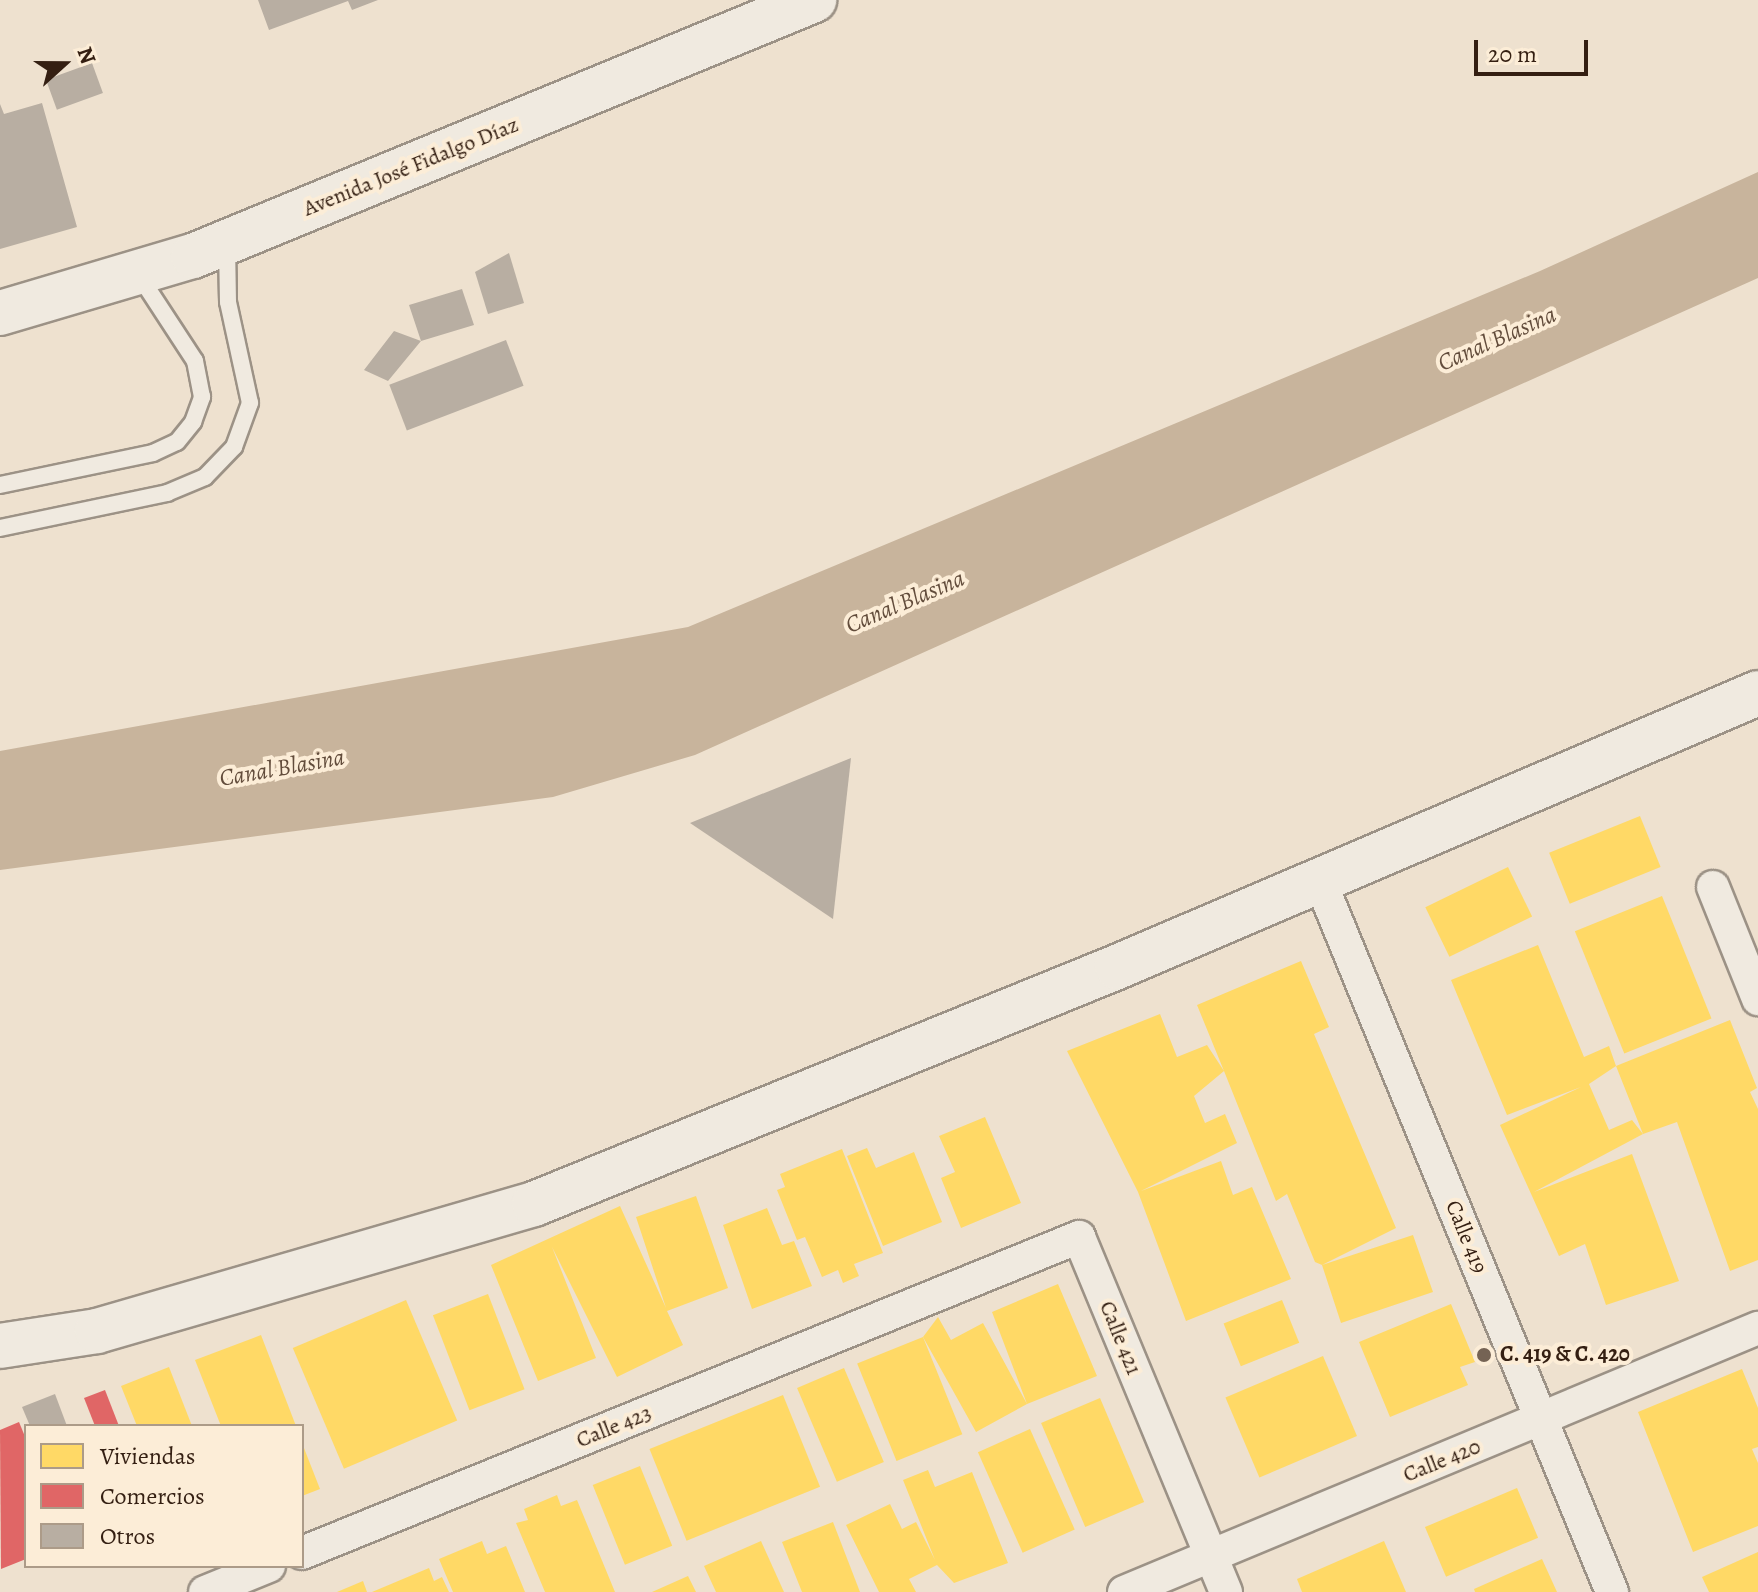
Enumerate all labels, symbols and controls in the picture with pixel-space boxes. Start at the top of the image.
north arrow [24,24,104,104]
scale bar [1478,24,1592,74]
text: 20 m [1488,38,1537,70]
text: N [70,43,103,68]
street label: Avenida José Fidalgo Díaz [300,112,522,222]
water label: Canal Blasina [1433,300,1561,378]
water label: Canal Blasina [841,564,969,640]
water label: Canal Blasina [217,743,347,793]
street label: Calle 419 [1439,1197,1493,1277]
street label: Calle 421 [1093,1297,1147,1379]
place label: C. 419 & C. 420 [1500,1342,1631,1368]
marker: C. 419 & C. 420 [1475,1346,1493,1364]
street label: Calle 423 [573,1400,655,1454]
legend [24,1424,304,1568]
street label: Calle 420 [1399,1434,1485,1488]
text: Viviendas [100,1440,196,1472]
text: Comercios [100,1480,205,1512]
text: Otros [100,1520,155,1552]

